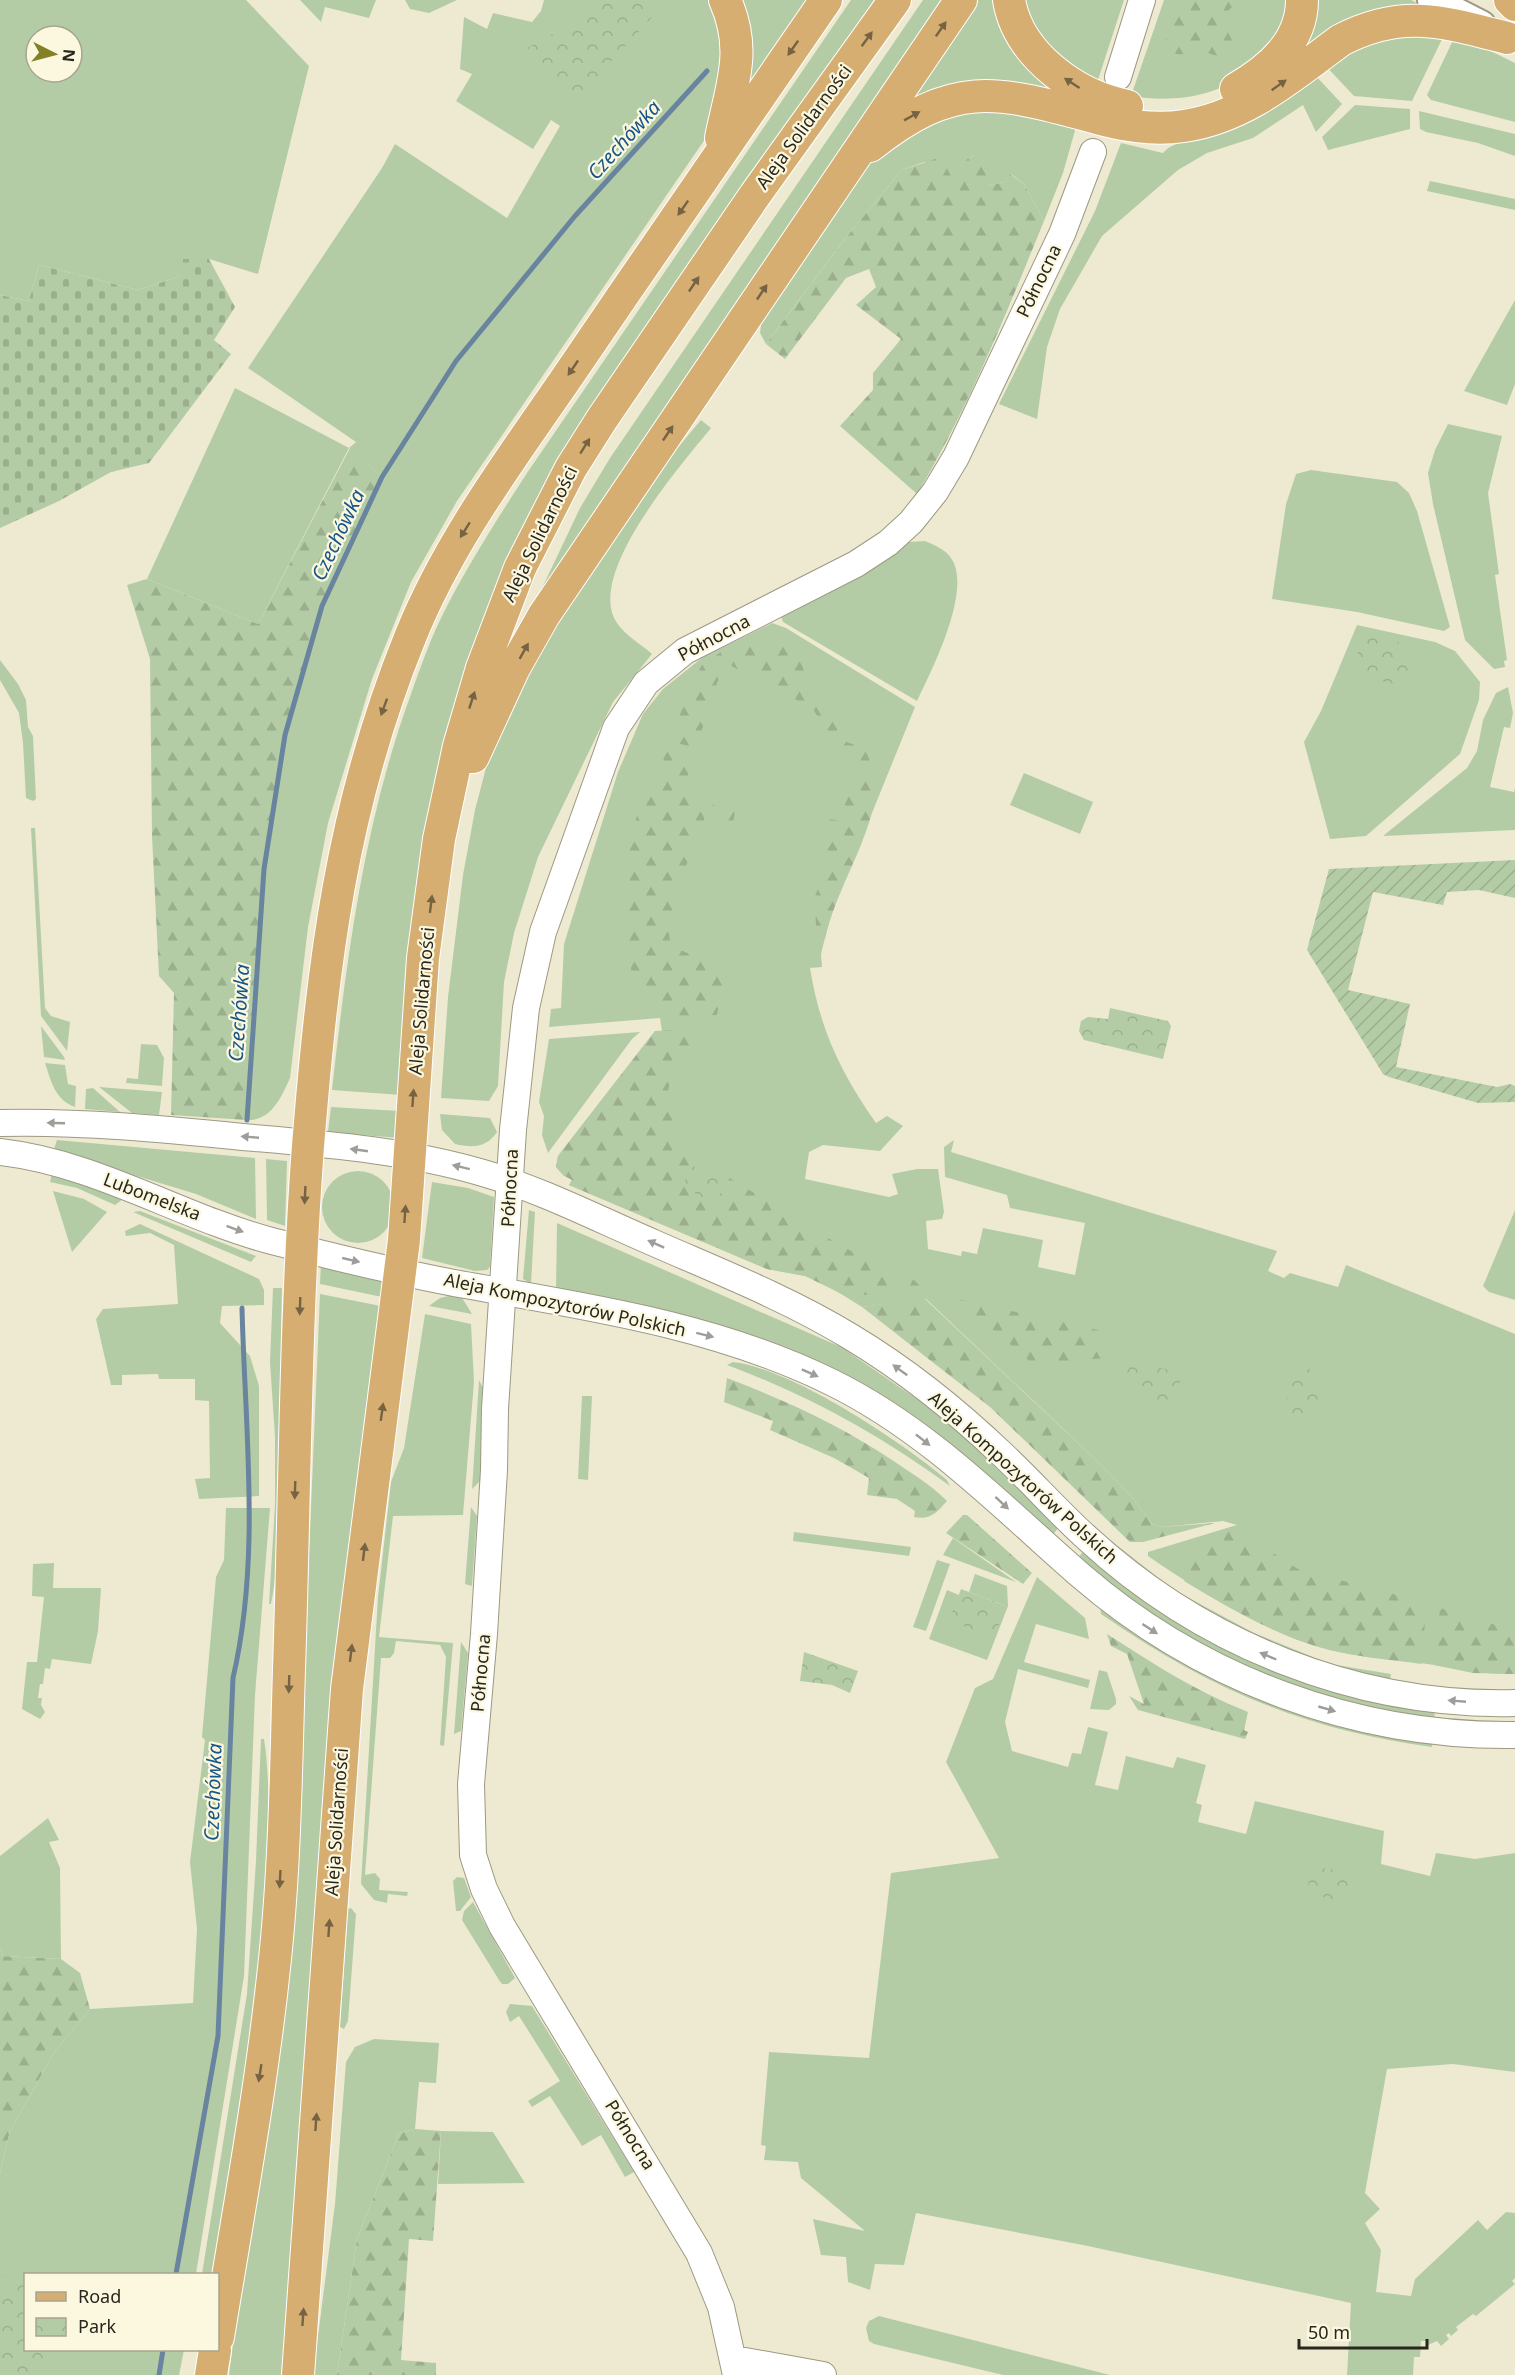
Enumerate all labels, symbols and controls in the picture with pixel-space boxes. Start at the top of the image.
one-way arrow [935,21,947,37]
north arrow [24,24,84,84]
one-way arrow [861,32,873,48]
one-way arrow [787,40,799,56]
text: N [57,48,81,63]
street label: Aleja Solidarności [750,59,856,193]
one-way arrow [1064,77,1080,89]
one-way arrow [1270,79,1286,91]
water label: Czechówka [581,94,666,185]
one-way arrow [904,111,920,122]
one-way arrow [677,199,689,215]
street label: Północna [1010,240,1066,321]
one-way arrow [688,276,699,292]
one-way arrow [756,284,767,300]
one-way arrow [568,360,579,376]
one-way arrow [662,425,673,441]
one-way arrow [580,438,591,454]
street label: Aleja Solidarności [496,462,582,605]
water label: Czechówka [305,485,370,585]
one-way arrow [459,522,470,538]
street label: Północna [673,608,754,666]
one-way arrow [518,643,529,659]
one-way arrow [468,691,477,709]
one-way arrow [378,698,388,716]
one-way arrow [427,895,436,914]
street label: Aleja Solidarności [403,926,439,1076]
water label: Czechówka [222,963,255,1063]
one-way arrow [408,1089,418,1108]
one-way arrow [46,1118,65,1128]
one-way arrow [241,1132,260,1142]
one-way arrow [349,1145,368,1154]
street label: Północna [495,1148,523,1228]
one-way arrow [451,1162,470,1172]
street label: Lubomelska [100,1166,204,1226]
one-way arrow [300,1186,309,1205]
one-way arrow [401,1204,410,1223]
one-way arrow [226,1224,244,1234]
one-way arrow [647,1239,665,1248]
one-way arrow [342,1255,361,1265]
street label: Aleja Kompozytorów Polskich [442,1267,688,1341]
one-way arrow [295,1297,305,1316]
one-way arrow [696,1330,714,1340]
one-way arrow [893,1364,909,1376]
one-way arrow [802,1368,819,1377]
street label: Aleja Kompozytorów Polskich [924,1386,1123,1569]
one-way arrow [378,1402,387,1421]
one-way arrow [915,1433,930,1445]
one-way arrow [290,1480,299,1499]
one-way arrow [994,1496,1009,1510]
one-way arrow [360,1542,369,1561]
one-way arrow [1142,1623,1158,1634]
street label: Północna [465,1633,495,1713]
one-way arrow [347,1643,356,1662]
one-way arrow [1259,1651,1276,1660]
one-way arrow [284,1675,293,1694]
one-way arrow [1447,1696,1466,1706]
one-way arrow [1318,1705,1336,1714]
water label: Czechówka [197,1743,228,1841]
street label: Aleja Solidarności [319,1747,353,1897]
one-way arrow [276,1870,285,1889]
one-way arrow [325,1918,334,1937]
one-way arrow [256,2064,265,2083]
street label: Północna [600,2095,662,2174]
one-way arrow [311,2113,321,2132]
legend [24,2273,219,2351]
text: Road [78,2284,121,2308]
one-way arrow [298,2307,308,2326]
scale bar [1299,2312,1426,2350]
text: Park [78,2314,116,2338]
text: 50 m [1308,2320,1350,2344]

